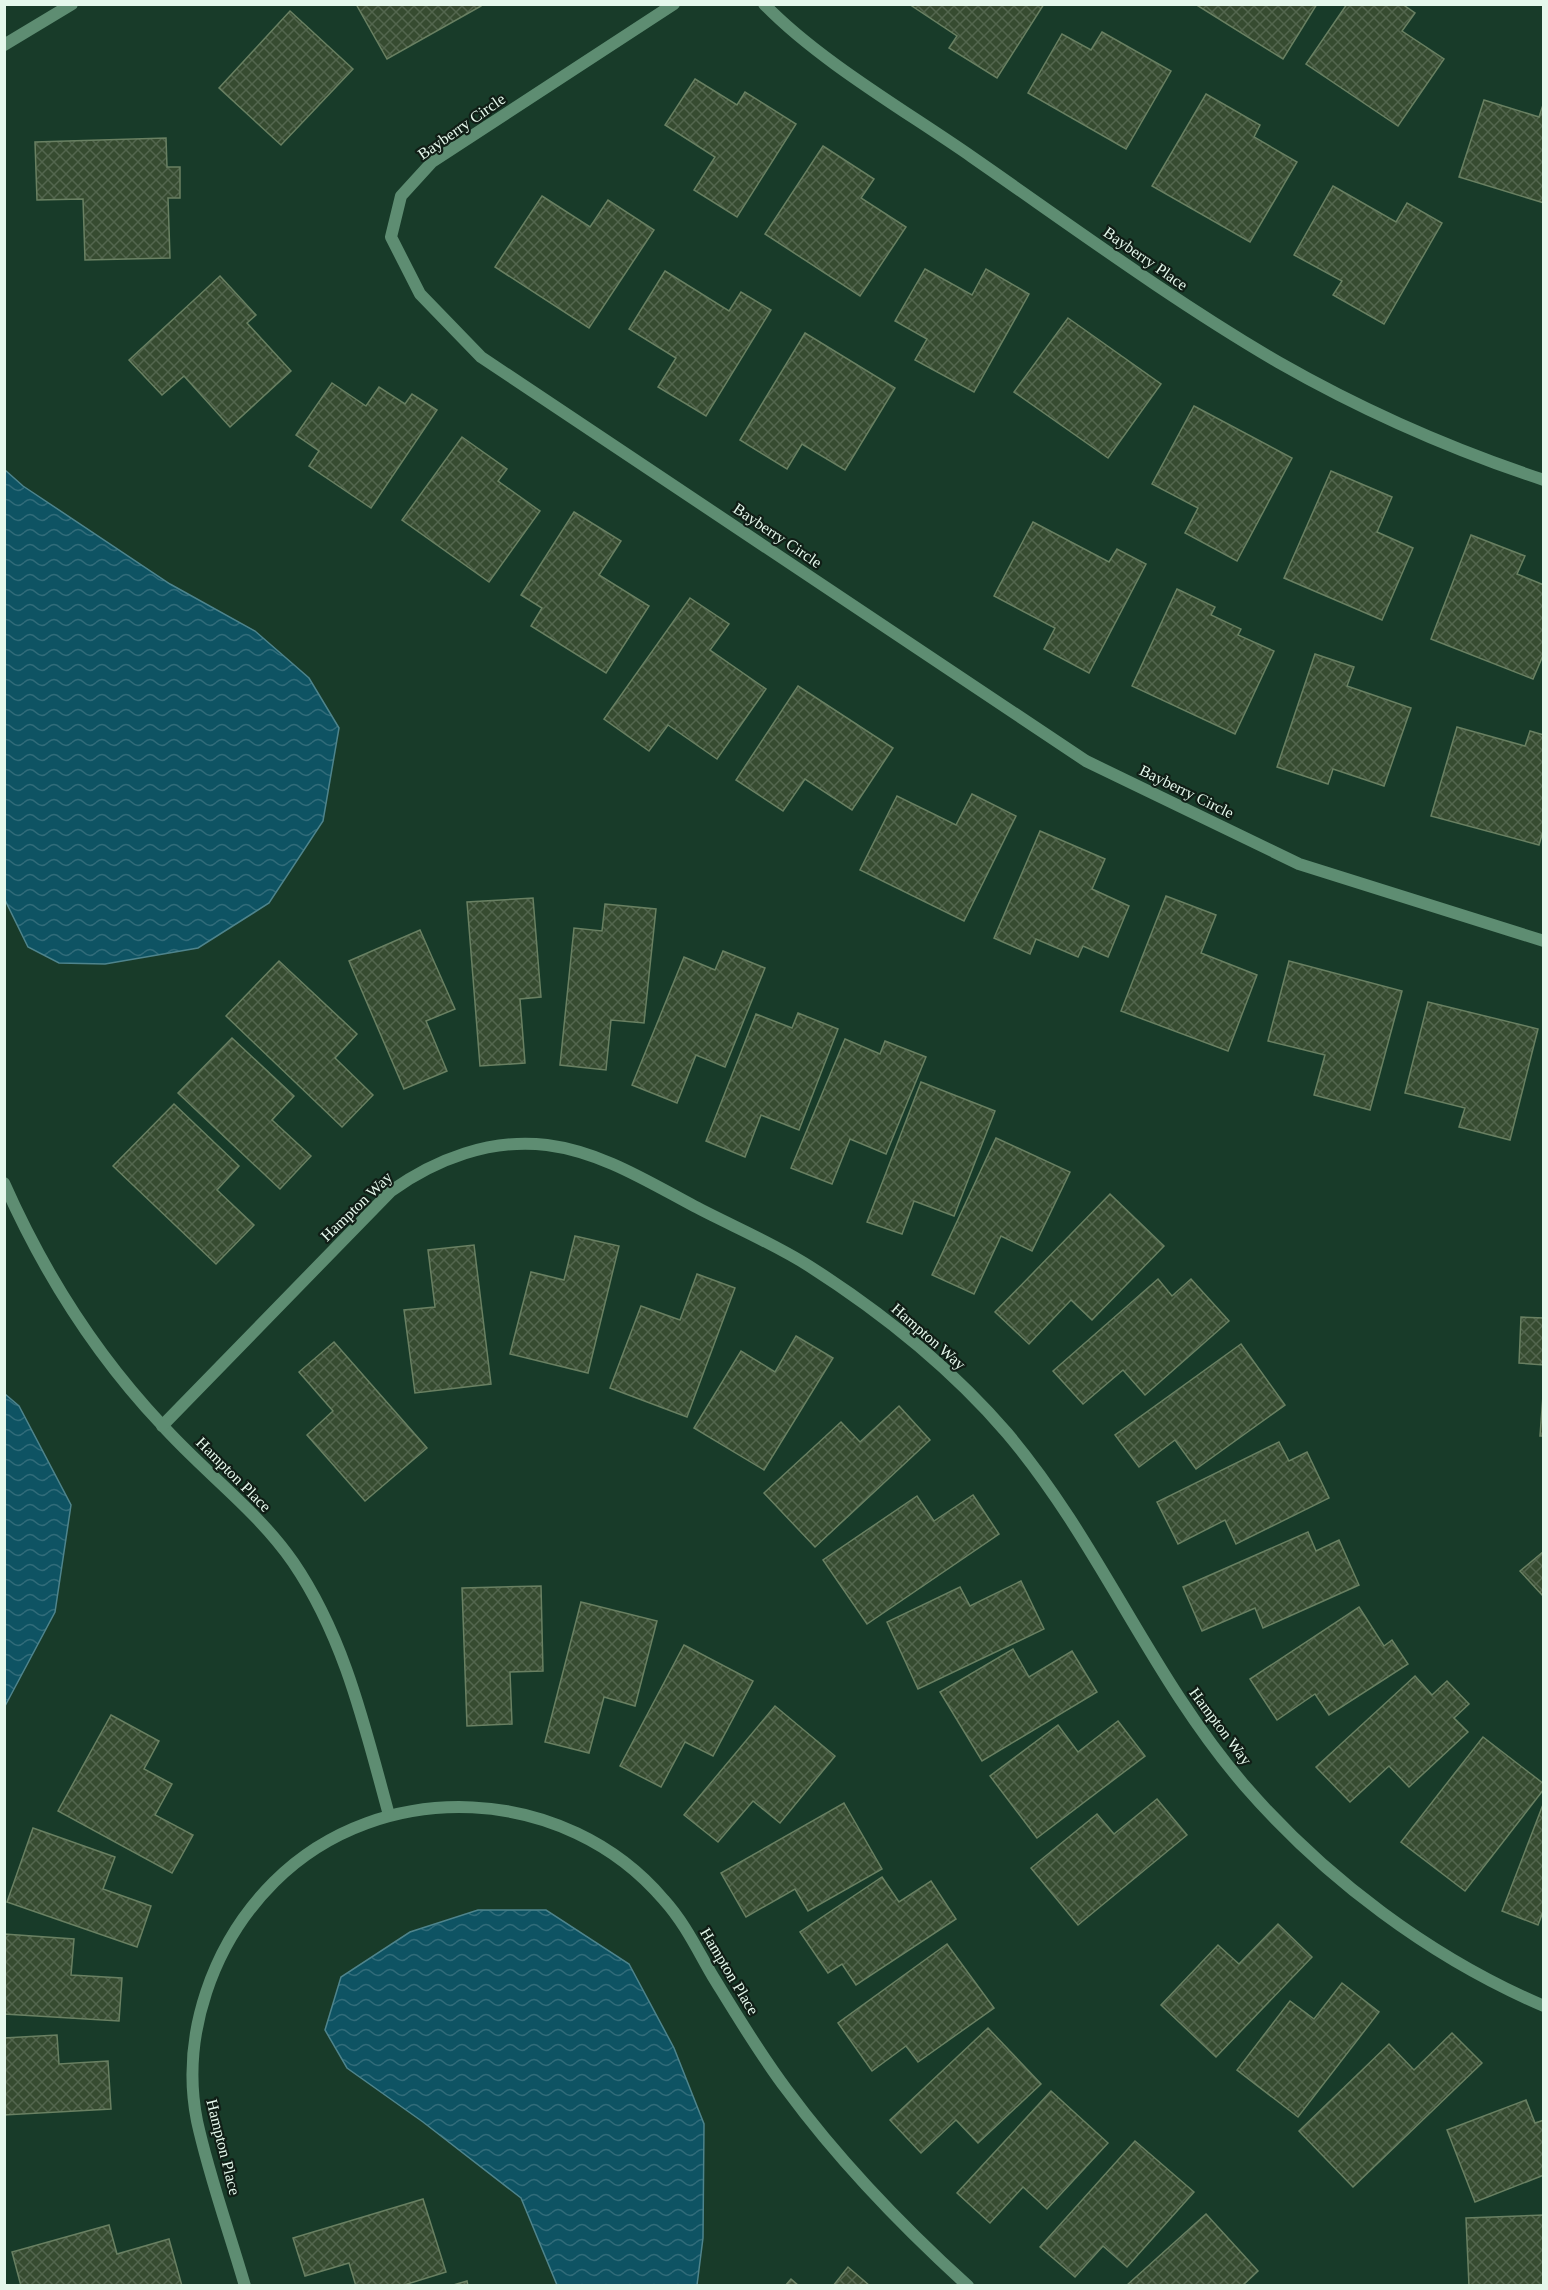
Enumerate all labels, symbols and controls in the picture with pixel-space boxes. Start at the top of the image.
street label: Bayberry Circle [414,90,509,164]
street label: Bayberry Place [1100,223,1191,294]
street label: Bayberry Circle [730,500,825,572]
street label: Bayberry Circle [1136,761,1237,822]
street label: Hampton Way [317,1168,396,1245]
street label: Hampton Way [888,1300,969,1374]
street label: Hampton Place [192,1434,274,1516]
street label: Hampton Way [1185,1684,1255,1769]
street label: Hampton Place [696,1925,762,2018]
street label: Hampton Place [202,2097,244,2197]

